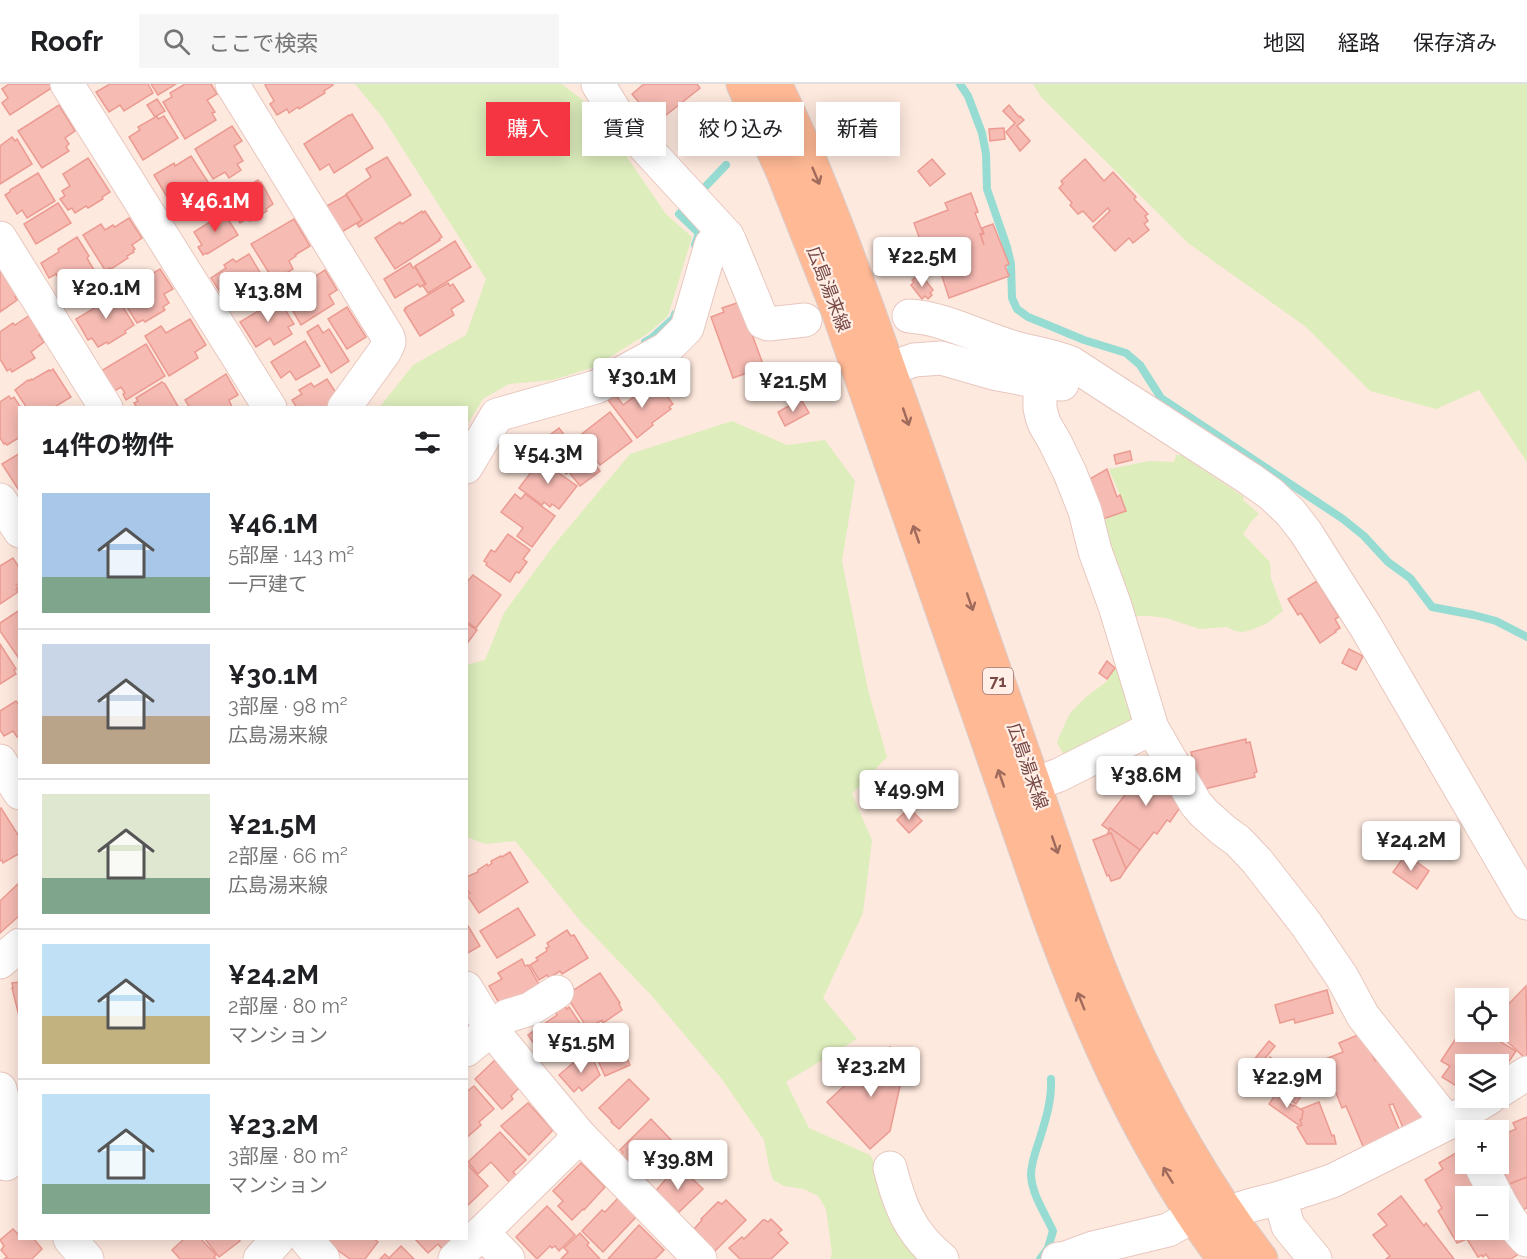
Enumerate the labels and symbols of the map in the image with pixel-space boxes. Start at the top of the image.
one-way arrow [811,166,822,184]
pin: ¥46.1M [166,182,264,233]
pin: ¥22.5M [873,237,971,288]
street label: 広島湯来線 [803,243,855,335]
pin: ¥20.1M [57,269,155,320]
pin: ¥13.8M [219,272,317,323]
pin: ¥30.1M [593,358,691,409]
pin: ¥21.5M [744,362,842,413]
one-way arrow [902,407,913,426]
pin: ¥54.3M [499,434,597,485]
one-way arrow [910,526,921,544]
one-way arrow [966,592,977,610]
road number: 71 [983,668,1013,694]
street label: 広島湯来線 [1003,720,1053,812]
pin: ¥38.6M [1097,756,1195,807]
one-way arrow [994,769,1005,788]
pin: ¥49.9M [860,770,958,821]
pin: ¥24.2M [1362,821,1460,872]
one-way arrow [1050,835,1061,854]
one-way arrow [1075,992,1086,1011]
pin: ¥51.5M [532,1023,630,1074]
pin: ¥23.2M [822,1047,920,1098]
pin: ¥22.9M [1238,1058,1336,1109]
pin: ¥39.8M [629,1140,727,1191]
one-way arrow [1162,1167,1174,1184]

